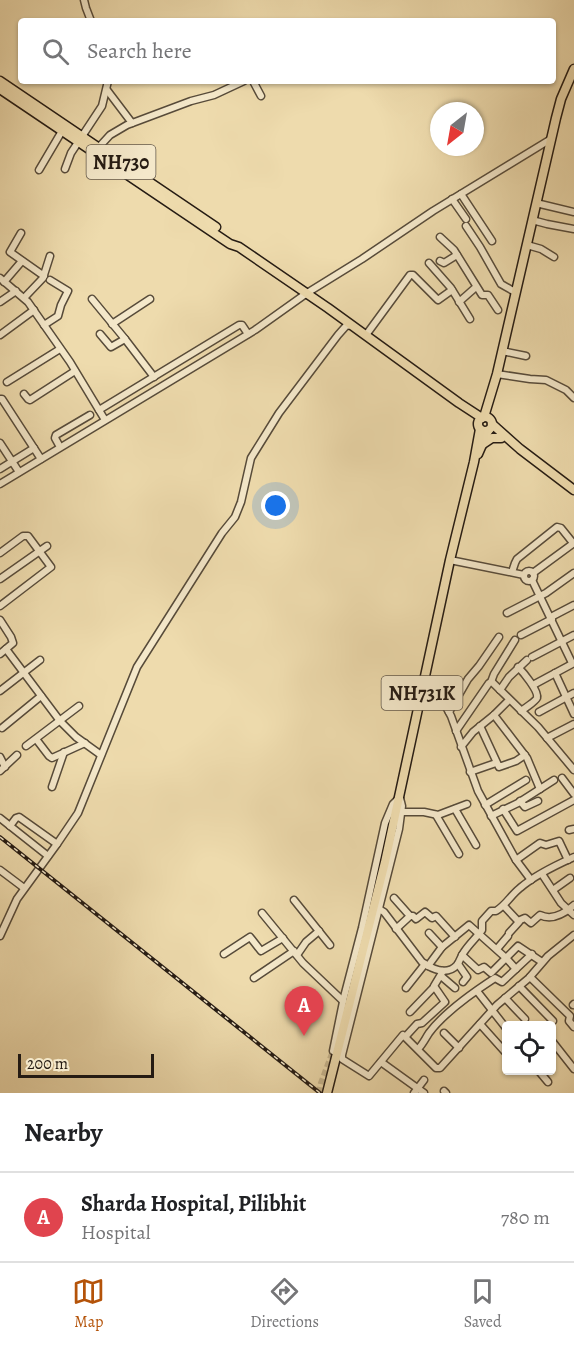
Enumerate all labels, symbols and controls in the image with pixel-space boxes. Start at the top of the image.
search box [18,18,556,84]
icon: search [39,35,72,68]
text: Search here [87,36,192,66]
north arrow [430,102,484,156]
road number: NH730 [86,145,156,179]
your location [261,491,290,520]
road number: NH731K [382,676,462,710]
pin: A [284,986,324,1036]
map controls [502,1021,556,1075]
button: locate [502,1021,556,1075]
scale bar [18,1051,154,1078]
text: 200 m [27,1053,68,1075]
text: Nearby [24,1115,103,1150]
text: Sharda Hospital, Pilibhit [81,1189,306,1219]
text: A [37,1204,50,1231]
text: 780 m [501,1204,550,1231]
text: Hospital [81,1219,151,1246]
tab: Map [72,1275,105,1333]
tab: Directions [250,1275,319,1333]
tab: Saved [464,1275,502,1333]

